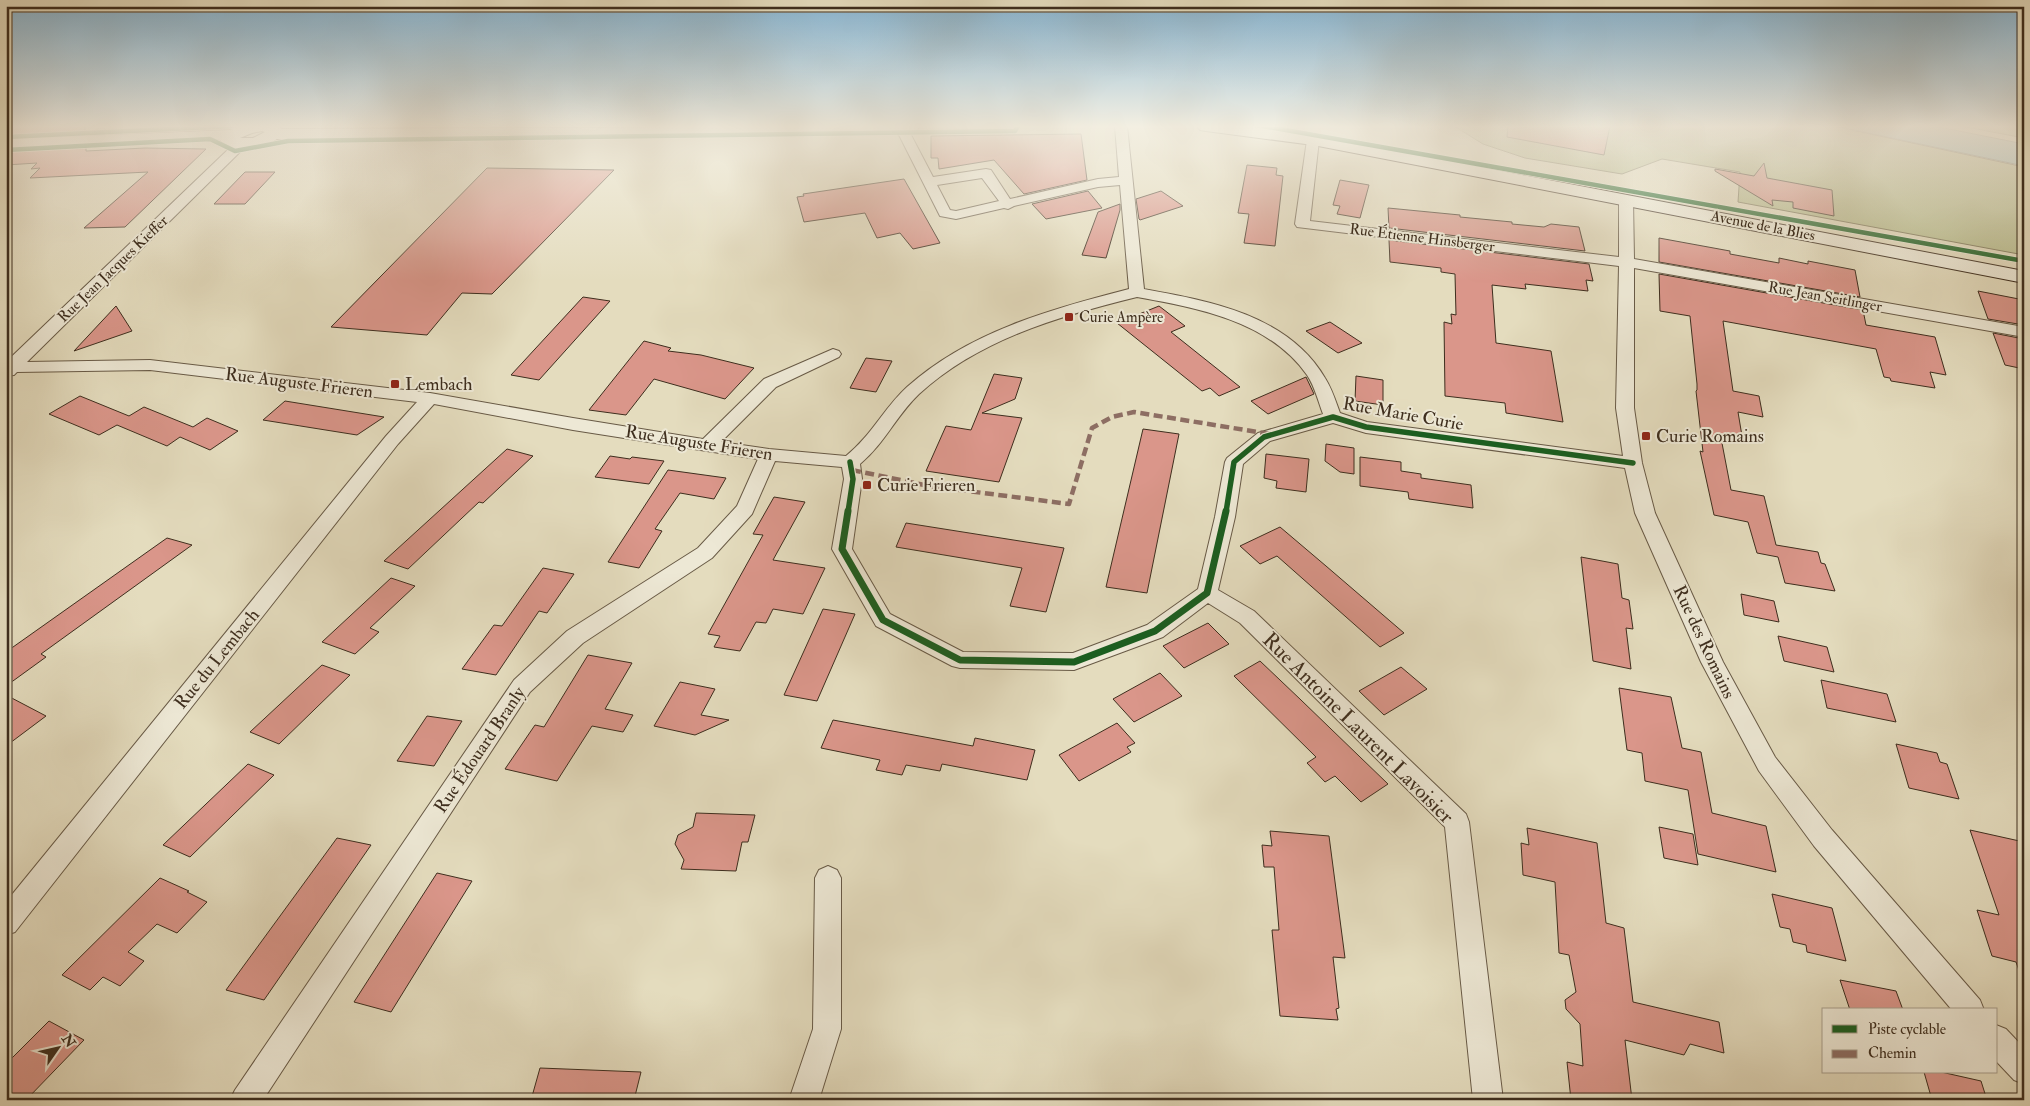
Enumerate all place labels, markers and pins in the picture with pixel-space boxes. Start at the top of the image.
place label: Curie Ampère [1079,308,1163,328]
marker: Curie Ampère [1063,311,1075,323]
place label: Lembach [405,373,473,396]
marker: Lembach [389,378,401,390]
place label: Curie Romains [1656,425,1764,448]
marker: Curie Romains [1640,430,1652,442]
place label: Curie Frieren [877,474,975,497]
marker: Curie Frieren [861,479,873,491]

